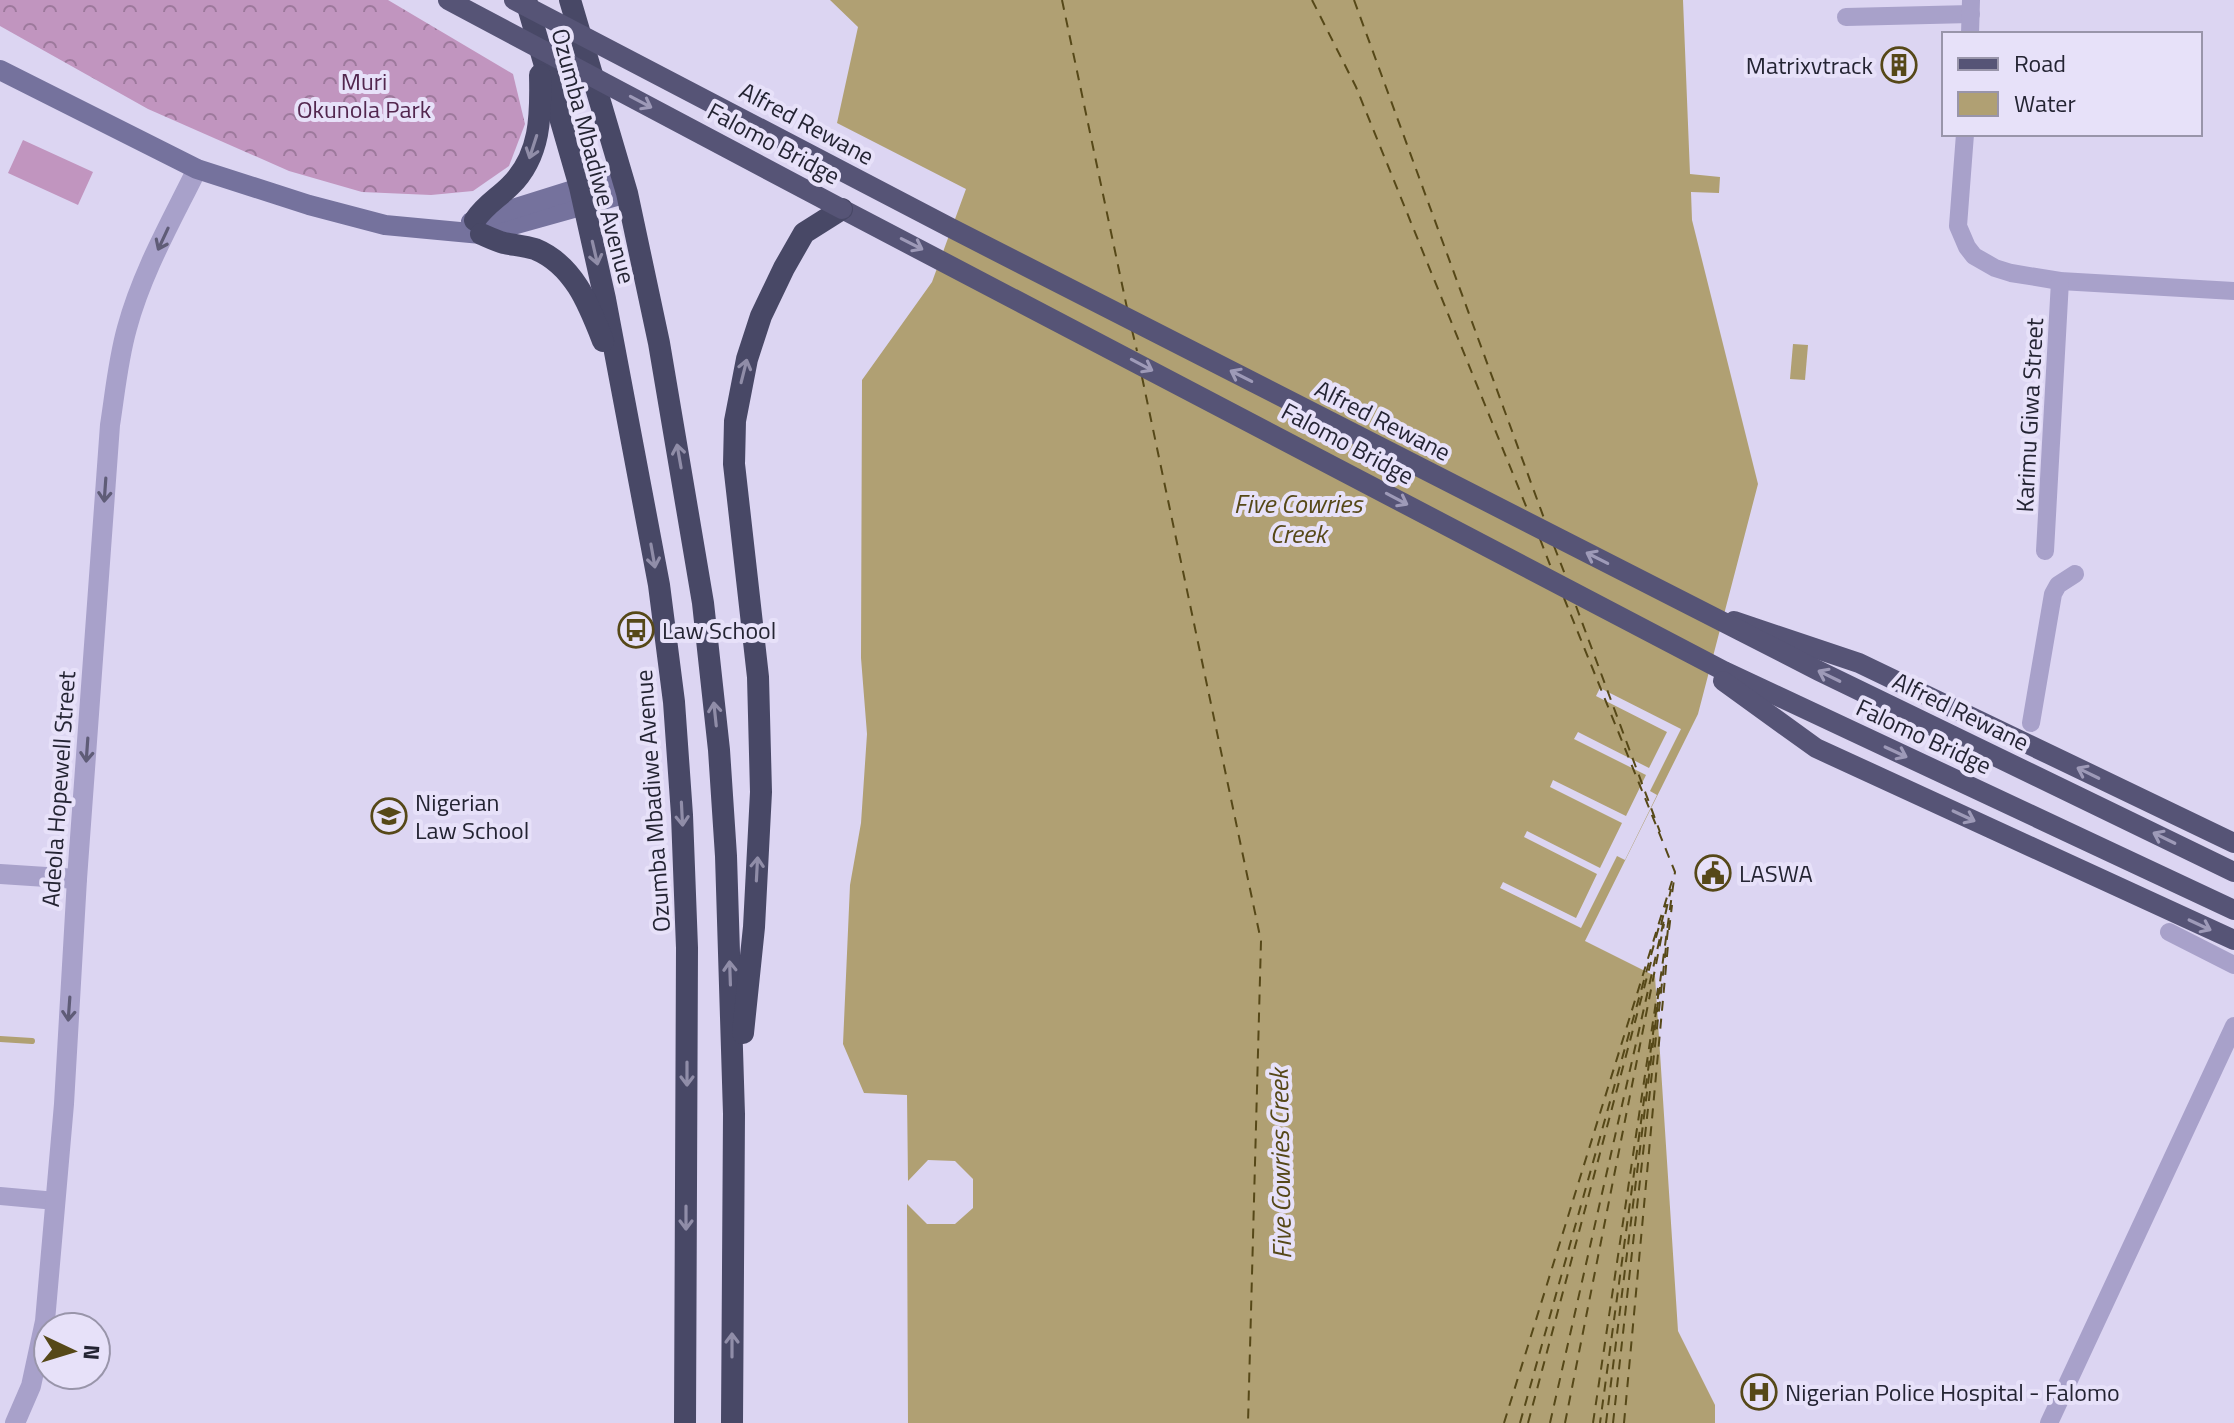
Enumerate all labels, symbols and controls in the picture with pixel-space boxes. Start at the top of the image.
street label: Ozumba Mbadiwe Avenue [543,24,645,288]
legend [1942,32,2202,136]
text: Road [2014,45,2066,81]
building icon: Matrixvtrack [1880,46,1918,84]
place label: Matrixvtrack [1746,47,1873,83]
park label: Muri Okunola Park [297,63,432,127]
street label: Alfred Rewane [733,72,881,174]
text: Water [2014,85,2076,121]
street label: Falomo Bridge [701,93,847,193]
one-way arrow [629,94,652,110]
one-way arrow [525,134,539,159]
one-way arrow [155,227,170,251]
one-way arrow [899,237,923,253]
one-way arrow [588,239,603,265]
street label: Karimu Giwa Street [2006,316,2052,513]
one-way arrow [1130,357,1153,373]
one-way arrow [737,359,752,385]
one-way arrow [1229,368,1253,384]
street label: Alfred Rewane [1309,370,1457,470]
street label: Falomo Bridge [1275,393,1421,493]
one-way arrow [670,444,685,469]
one-way arrow [97,476,112,503]
water label: Five Cowries Creek [1234,484,1364,553]
one-way arrow [1385,491,1408,507]
one-way arrow [647,543,662,568]
one-way arrow [1586,550,1610,565]
bus stop icon: Law School [617,611,655,649]
place label: Law School [662,612,776,648]
street label: Alfred Rewane [1887,662,2035,760]
one-way arrow [1817,668,1841,683]
street label: Adeola Hopewell Street [32,669,84,908]
street label: Ozumba Mbadiwe Avenue [625,669,679,933]
street label: Falomo Bridge [1850,689,1998,783]
one-way arrow [708,701,723,727]
one-way arrow [79,736,94,762]
one-way arrow [1883,745,1908,760]
one-way arrow [2076,765,2100,780]
place label: Nigerian Law School [415,784,529,848]
school or university icon: Nigerian Law School [370,797,408,835]
one-way arrow [675,800,690,827]
one-way arrow [1951,809,1975,824]
one-way arrow [2152,830,2176,845]
public building icon: LASWA [1694,854,1732,892]
place label: LASWA [1739,855,1813,891]
one-way arrow [750,856,765,883]
one-way arrow [2187,918,2212,933]
one-way arrow [722,960,737,987]
one-way arrow [61,995,76,1022]
one-way arrow [679,1060,695,1087]
water label: Five Cowries Creek [1259,1065,1301,1260]
one-way arrow [678,1204,694,1231]
north arrow [32,1311,112,1391]
one-way arrow [724,1332,740,1359]
text: N [74,1344,109,1361]
hospital icon: Nigerian Police Hospital - Falomo [1740,1373,1778,1411]
place label: Nigerian Police Hospital - Falomo [1785,1374,2120,1410]

